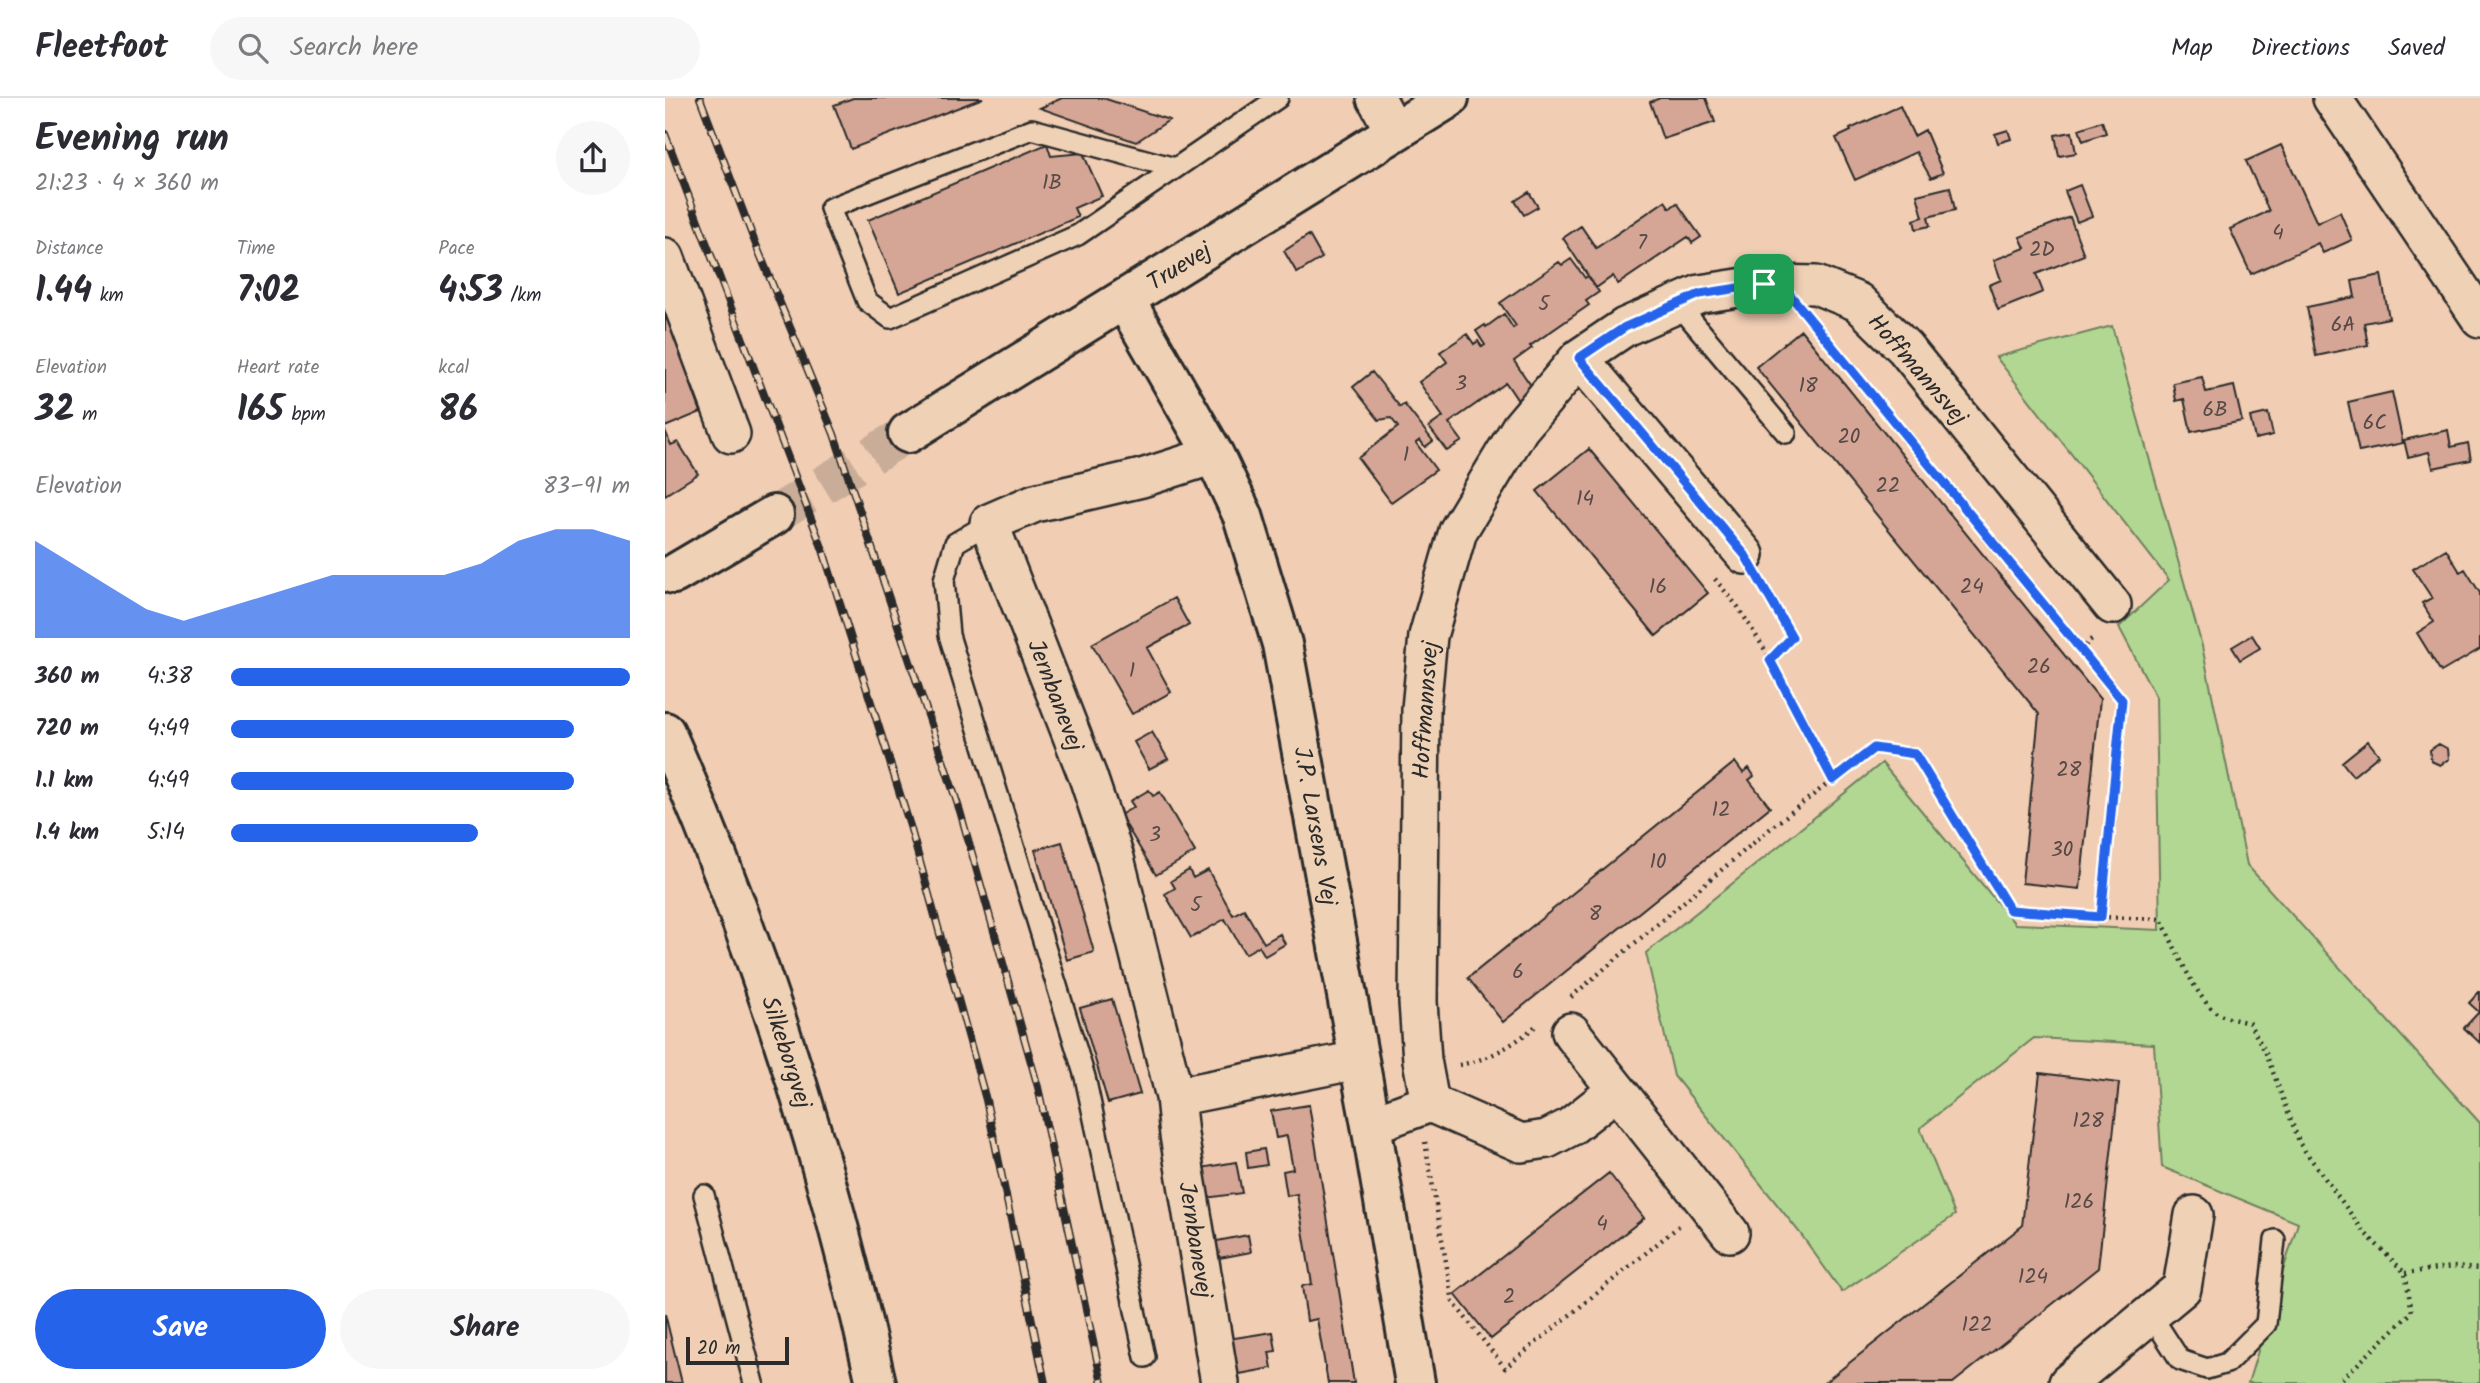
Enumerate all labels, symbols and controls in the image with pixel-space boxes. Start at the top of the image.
search box [210,17,700,80]
text: Fleetfoot [35,22,168,75]
text: Search here [290,27,418,69]
icon: search [234,29,272,67]
text: Map [2171,29,2213,68]
text: Directions [2251,29,2350,68]
text: Saved [2388,29,2445,68]
text: Evening run [35,110,229,170]
button: share [556,121,630,195]
text: 21:23 · 4 × 360 m [35,166,219,202]
house number: 1B [1042,167,1062,200]
house number: 4 [2272,217,2284,250]
house number: 7 [1637,227,1648,260]
street label: Truevej [1140,232,1221,302]
text: Distance [35,234,103,264]
text: Time [237,234,275,264]
text: Pace [438,234,475,264]
house number: 2D [2029,234,2055,267]
pin [1734,254,1794,314]
text: 1.44 [35,264,92,320]
text: 7:02 [237,264,300,320]
text: 4:53 [438,264,503,320]
icon: arrive [1745,265,1783,303]
text: km [92,281,124,311]
text: /km [503,281,541,311]
house number: 5 [1538,288,1551,321]
street label: Hoffmannsvej [1857,305,1978,436]
house number: 6A [2331,309,2355,342]
text: Elevation [35,353,107,383]
text: Heart rate [237,353,319,383]
text: kcal [438,353,469,383]
house number: 3 [1455,368,1467,401]
house number: 18 [1798,370,1818,403]
text: 32 [35,383,75,439]
text: 165 [237,383,284,439]
text: 86 [438,383,478,439]
house number: 6B [2202,394,2228,427]
text: m [75,400,97,430]
text: bpm [284,400,326,430]
house number: 6C [2363,407,2387,440]
house number: 20 [1838,421,1860,454]
house number: 1 [1403,439,1409,472]
text: Elevation [35,469,122,505]
text: 83–91 m [543,469,630,505]
house number: 22 [1876,470,1900,503]
house number: 14 [1576,483,1594,516]
house number: 16 [1649,571,1667,604]
house number: 24 [1960,571,1984,604]
street label: Jernbanevej [1015,634,1094,758]
street label: Hoffmannsvej [1402,639,1451,780]
house number: 26 [2027,651,2051,684]
house number: 1 [1129,655,1135,688]
text: 360 m [35,659,100,695]
text: 4:38 [147,659,192,695]
text: 720 m [35,711,99,747]
text: 4:49 [147,711,189,747]
street label: J.P. Larsens Vej [1281,744,1348,910]
house number: 28 [2057,754,2082,787]
text: 1.1 km [35,763,93,799]
text: 4:49 [147,763,189,799]
house number: 12 [1712,794,1730,827]
text: 1.4 km [35,815,99,851]
text: 5:14 [147,815,185,851]
house number: 3 [1149,819,1161,852]
house number: 30 [2051,834,2073,867]
house number: 10 [1649,846,1667,879]
house number: 5 [1190,889,1203,922]
house number: 8 [1589,898,1602,931]
house number: 6 [1512,956,1524,989]
street label: Silkeborgvej [749,991,822,1115]
house number: 128 [2072,1105,2104,1138]
street label: Jernbanevej [1166,1179,1223,1302]
house number: 126 [2064,1186,2094,1219]
house number: 4 [1596,1208,1608,1241]
house number: 124 [2018,1261,2048,1294]
house number: 2 [1503,1281,1515,1314]
button: Save [35,1289,326,1369]
button: Share [340,1289,630,1369]
house number: 122 [1962,1309,1993,1342]
scale bar [686,1334,789,1366]
text: 20 m [697,1334,740,1364]

